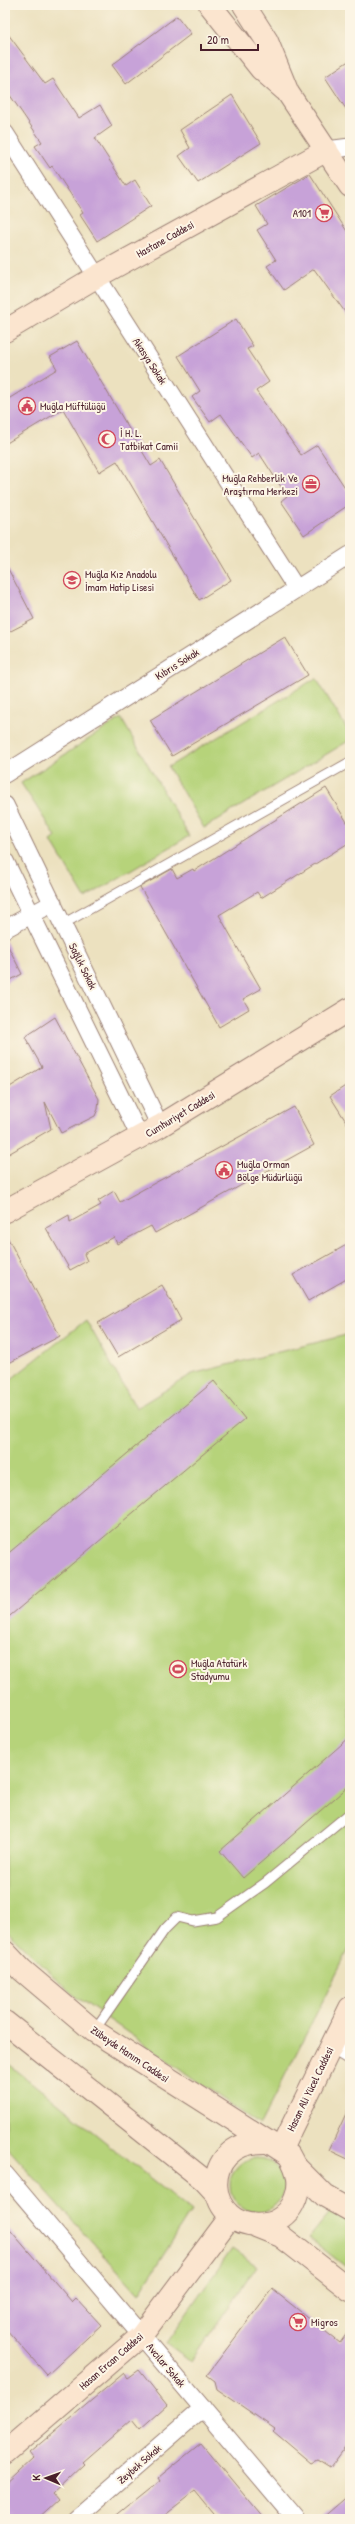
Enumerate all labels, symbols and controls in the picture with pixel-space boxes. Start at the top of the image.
scale bar [201,26,258,52]
text: 20 m [207,31,229,48]
supermarket icon: A101 [314,203,334,223]
place label: A101 [293,206,311,220]
street label: Hastane Caddesi [134,217,196,261]
street label: Akasya Sokak [130,335,171,387]
public building icon: Muğla Müftülüğü [17,396,37,416]
place label: Muğla Müftülüğü [40,399,106,413]
place label: İ H. L. Tatbikat Camii [120,426,178,453]
mosque icon: İ H. L. Tatbikat Camii [97,429,117,449]
place label: Muğla Rehberlik Ve Araştırma Merkezi [222,471,299,498]
office icon: Muğla Rehberlik Ve Araştırma Merkezi [301,474,321,494]
place label: Muğla Kız Anadolu İmam Hatip Lisesi [85,567,157,594]
school or university icon: Muğla Kız Anadolu İmam Hatip Lisesi [62,570,82,590]
street label: Kıbrıs Sokak [152,645,202,683]
street label: Sağlık Sokak [66,941,100,992]
street label: Cumhuriyet Caddesi [143,1088,217,1140]
place label: Muğla Orman Bölge Müdürlüğü [237,1157,303,1184]
public building icon: Muğla Orman Bölge Müdürlüğü [214,1160,234,1180]
place label: Muğla Atatürk Stadyumu [191,1656,247,1683]
sports icon: Muğla Atatürk Stadyumu [168,1659,188,1679]
street label: Zübeyde Hanım Caddesi [88,2023,172,2085]
street label: Hasan Ali Yücel Caddesi [284,2045,336,2133]
supermarket icon: Migros [288,2312,308,2332]
place label: Migros [311,2315,338,2329]
street label: Hasan Ercan Caddesi [76,2329,146,2393]
street label: Avcılar Sokak [143,2340,189,2390]
street label: Zeybek Sokak [114,2441,164,2487]
north arrow [26,2458,66,2498]
text: K [29,2474,43,2481]

